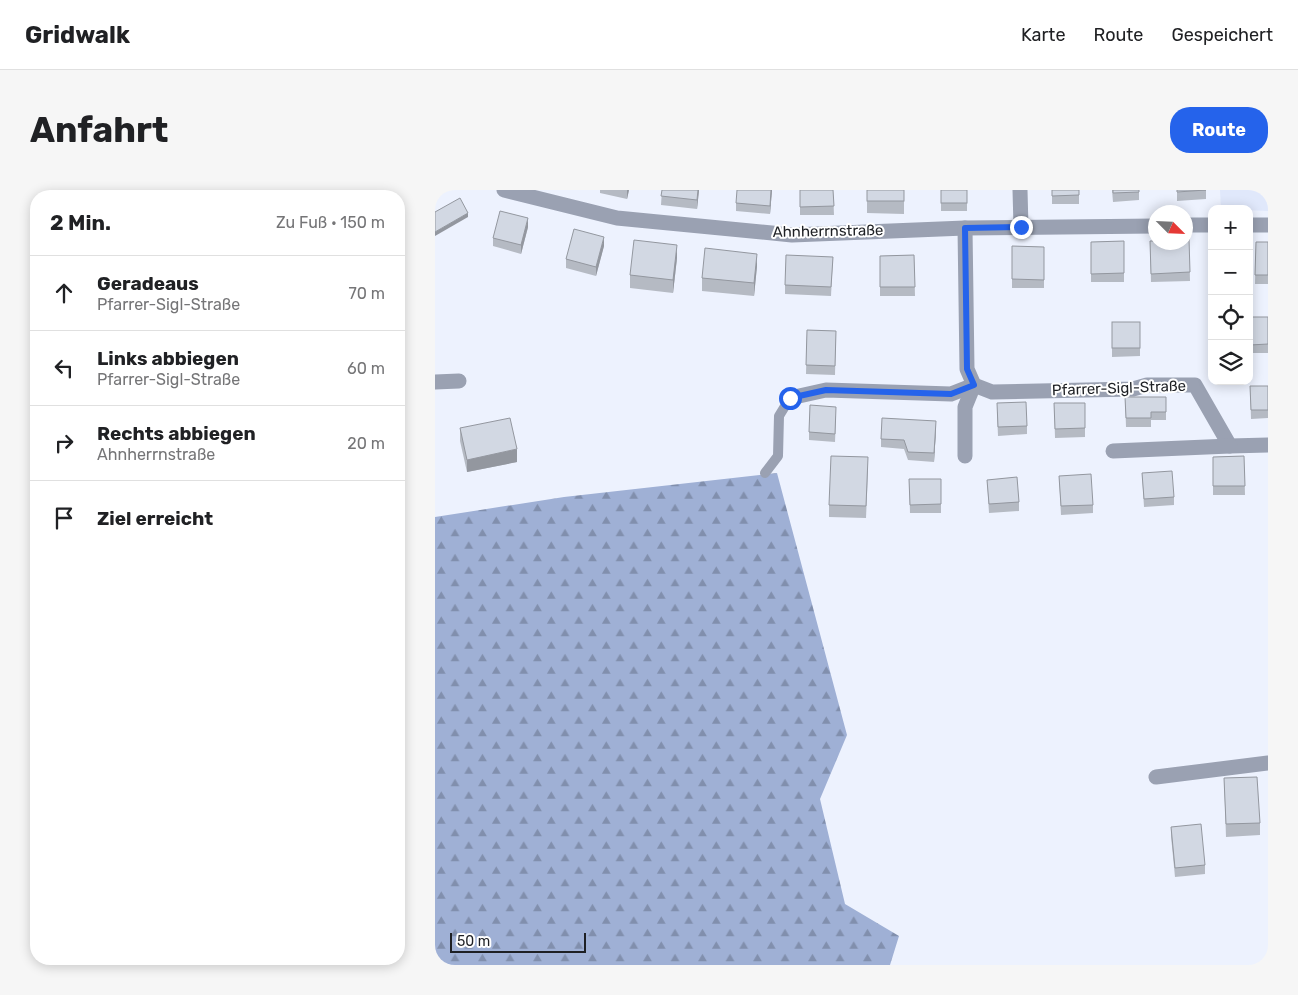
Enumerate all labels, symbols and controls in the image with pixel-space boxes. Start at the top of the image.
text: Gridwalk [25,21,130,49]
text: Karte [1021,24,1065,46]
text: Route [1093,24,1143,46]
text: Gespeichert [1171,24,1273,46]
button: Route [1170,107,1268,153]
text: Anfahrt [30,109,168,151]
north arrow [1148,205,1193,250]
map controls [1208,205,1253,385]
button: + [1208,205,1253,250]
text: 2 Min. [50,210,111,235]
text: Zu Fuß · 150 m [276,213,385,232]
route end [1010,216,1033,239]
street label: Ahnherrnstraße [772,221,884,241]
button: − [1208,250,1253,295]
text: Geradeaus [97,272,199,295]
icon: ahead [50,279,78,307]
text: 70 m [348,284,385,303]
text: Pfarrer-Sigl-Straße [97,295,240,314]
button: locate [1208,295,1253,340]
button: layers [1208,340,1253,385]
text: Links abbiegen [97,347,239,370]
icon: left [50,354,78,382]
text: 60 m [347,359,385,378]
text: Pfarrer-Sigl-Straße [97,370,240,389]
street label: Pfarrer-Sigl-Straße [1052,377,1186,399]
route start [779,387,802,410]
text: Rechts abbiegen [97,422,256,445]
icon: right [50,429,78,457]
text: 20 m [347,434,385,453]
text: Ahnherrnstraße [97,445,215,464]
icon: arrive [50,504,78,532]
text: Ziel erreicht [97,507,213,530]
scale bar [450,930,586,953]
text: 50 m [457,933,490,950]

